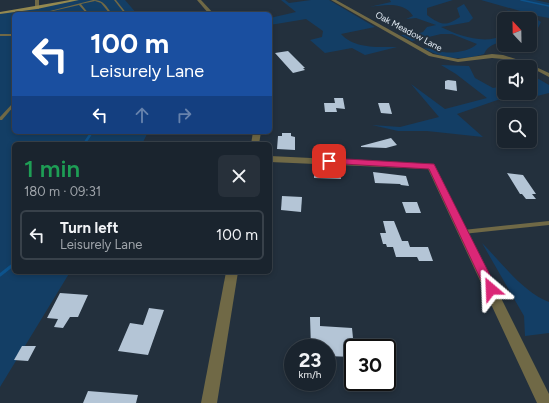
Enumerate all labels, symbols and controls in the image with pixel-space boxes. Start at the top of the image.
street label: Oak Meadow Lane [374,9,444,53]
north arrow [497,12,537,52]
map controls [497,12,537,148]
text: 100 m [90,26,169,60]
icon: left [24,28,76,80]
text: Leisurely Lane [90,60,204,82]
button: sound [497,60,537,100]
icon: left [89,104,111,126]
icon: ahead [131,104,153,126]
icon: right [173,104,195,126]
button: search [497,108,537,148]
pin [312,144,346,178]
icon: arrive [318,150,340,172]
text: 1 min [24,154,80,183]
button: close [218,155,260,197]
text: 180 m · 09:31 [24,184,101,199]
text: Turn left [60,219,118,237]
icon: left [26,224,48,246]
text: 100 m [216,226,258,244]
text: Leisurely Lane [60,237,142,252]
position arrow [470,268,512,310]
speed limit sign: 30 [344,339,396,391]
text: 23 [299,348,321,372]
text: km/h [299,368,321,381]

